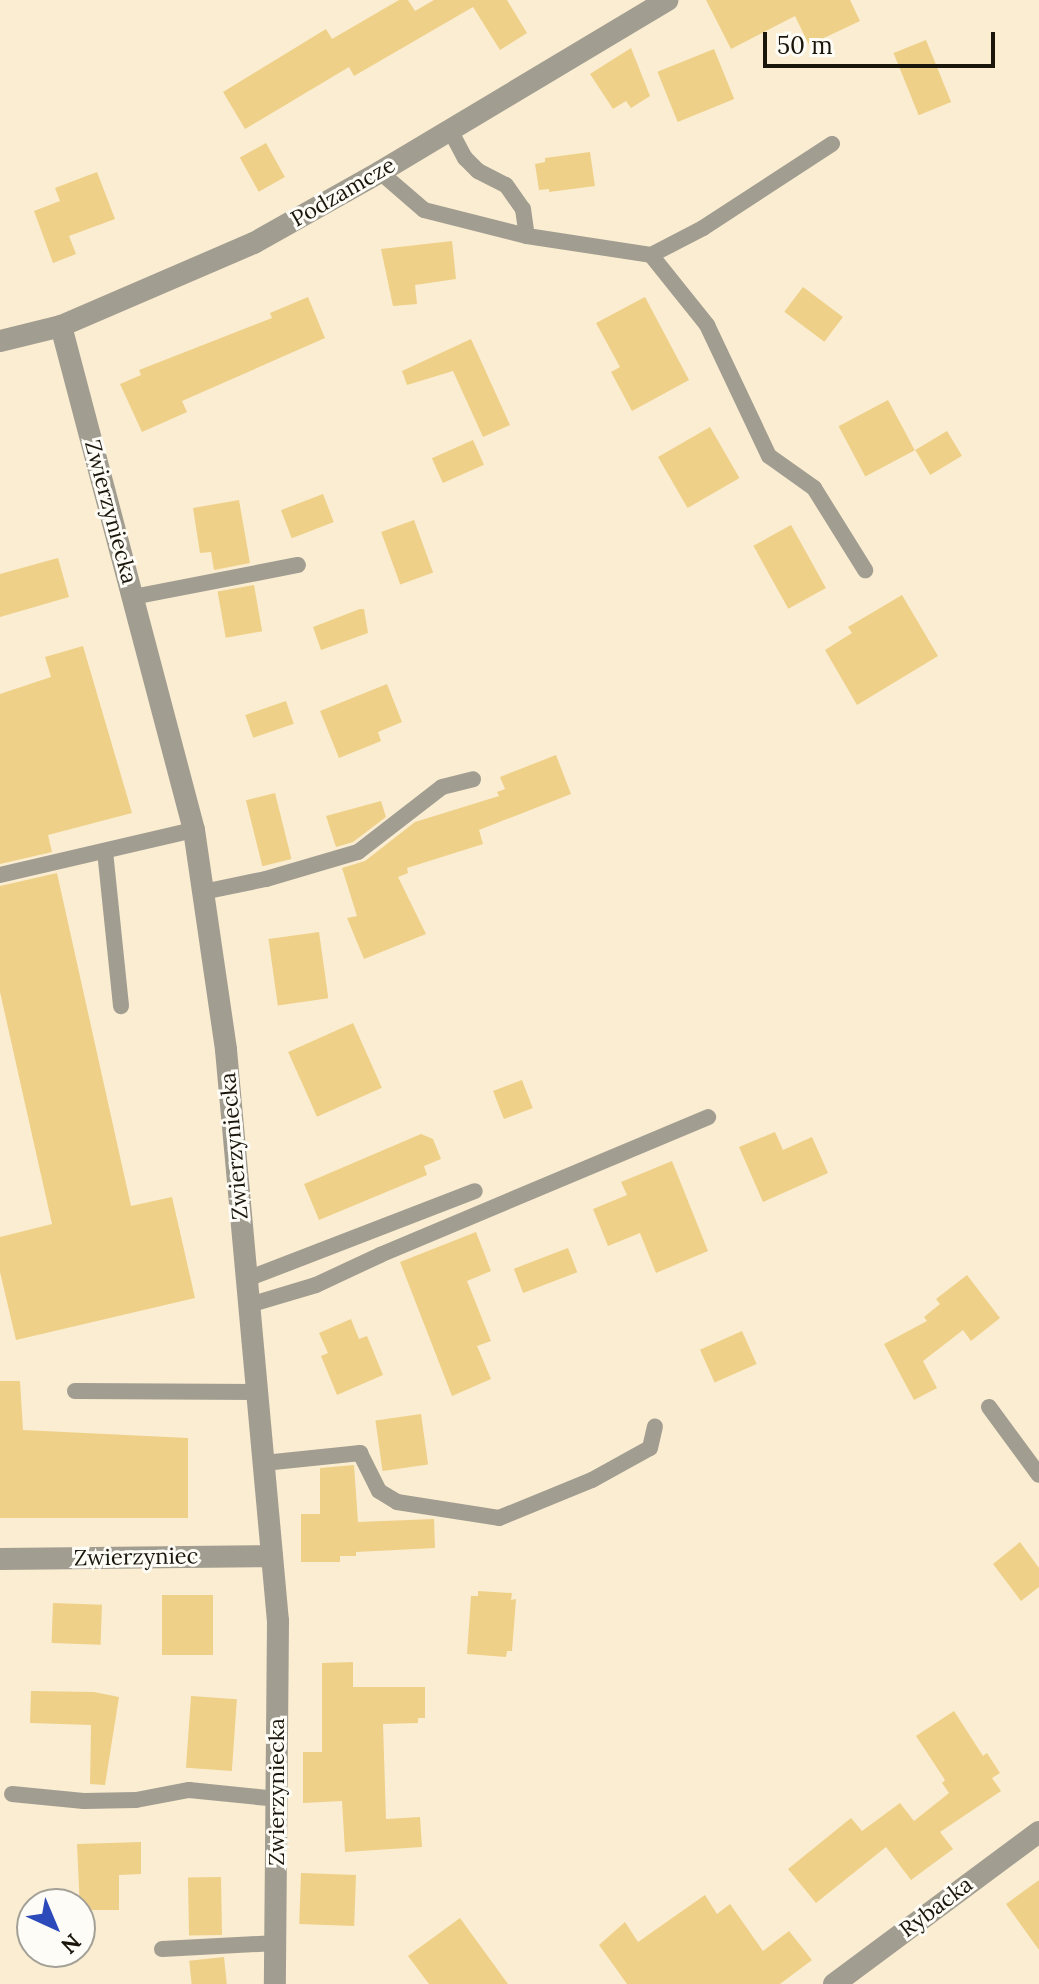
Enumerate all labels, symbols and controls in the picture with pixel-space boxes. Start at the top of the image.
scale bar [767,16,999,66]
text: 50 m [777,30,833,61]
street label: Podzamcze [286,152,400,232]
street label: Zwierzyniecka [79,437,143,587]
street label: Zwierzyniecka [214,1071,254,1221]
street label: Zwierzyniec [74,1543,198,1571]
street label: Zwierzyniecka [264,1718,290,1866]
street label: Rybacka [894,1871,978,1943]
north arrow [16,1888,96,1968]
text: N [55,1928,87,1960]

